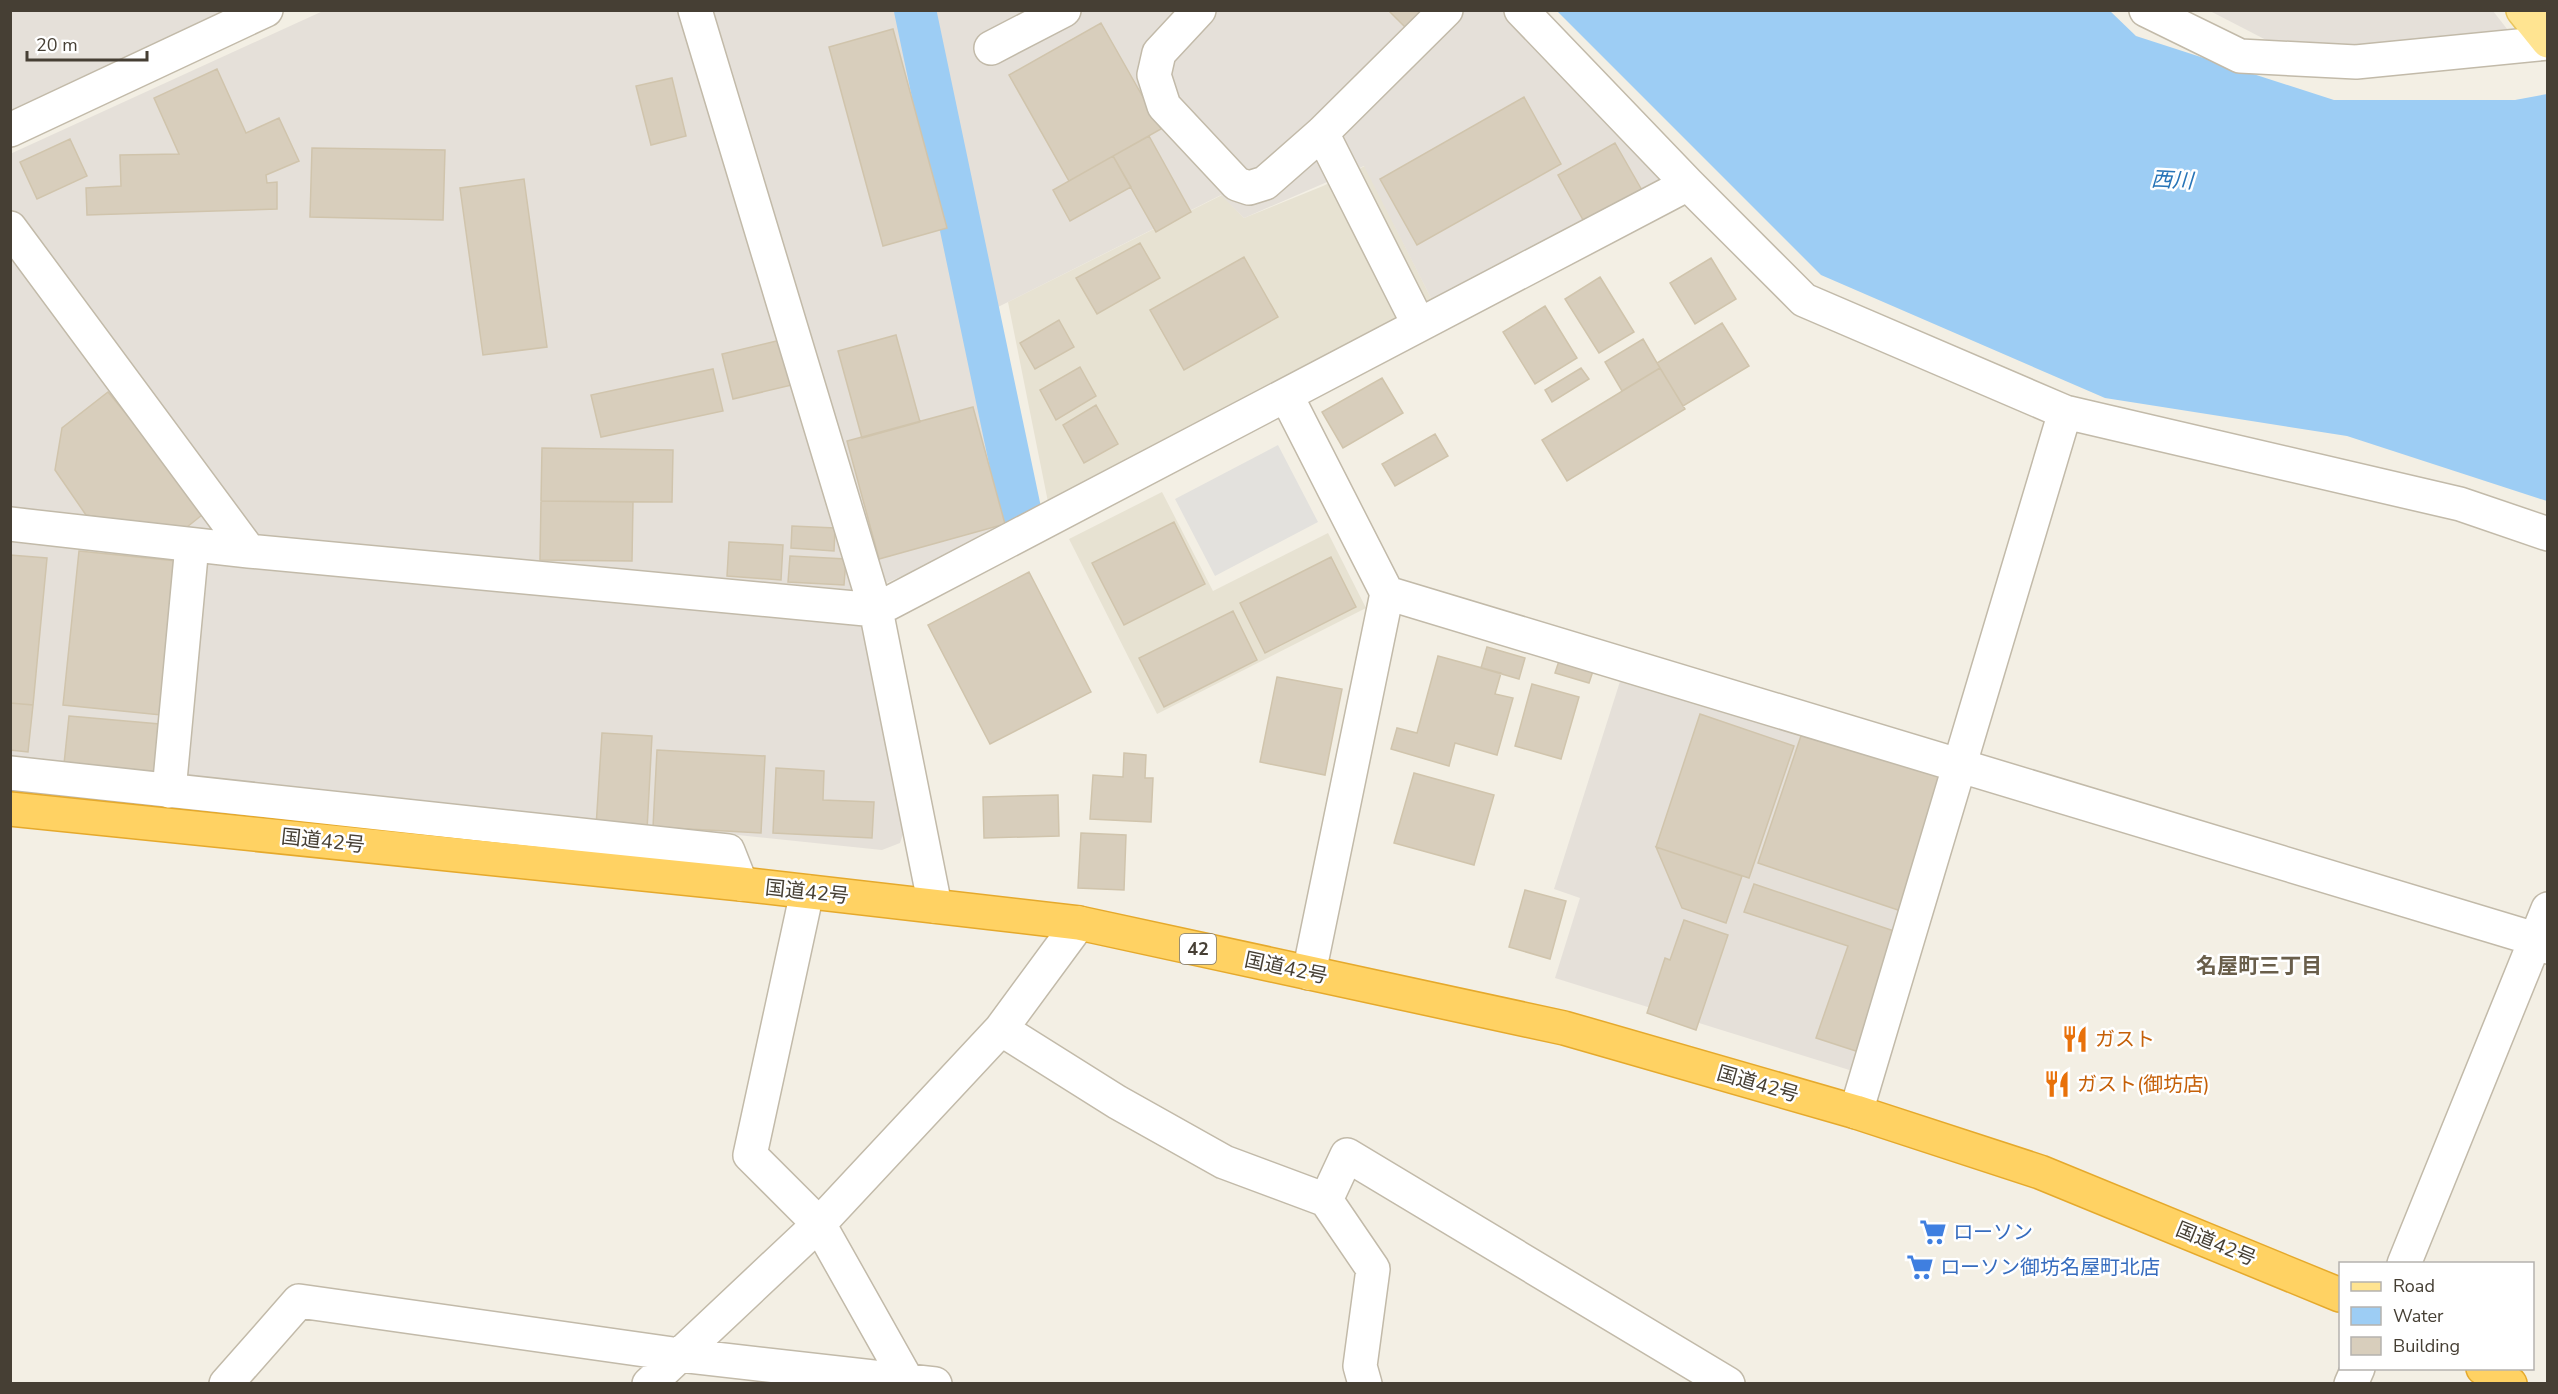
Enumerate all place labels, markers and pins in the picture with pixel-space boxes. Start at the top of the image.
restaurant icon: ガスト [2060,1024,2090,1054]
place label: ガスト [2095,1026,2155,1053]
restaurant icon: ガスト(御坊店) [2042,1069,2072,1099]
place label: ガスト(御坊店) [2077,1071,2210,1098]
supermarket icon: ローソン [1918,1217,1948,1247]
place label: ローソン [1953,1219,2033,1246]
supermarket icon: ローソン御坊名屋町北店 [1905,1252,1935,1282]
place label: ローソン御坊名屋町北店 [1940,1254,2160,1281]

